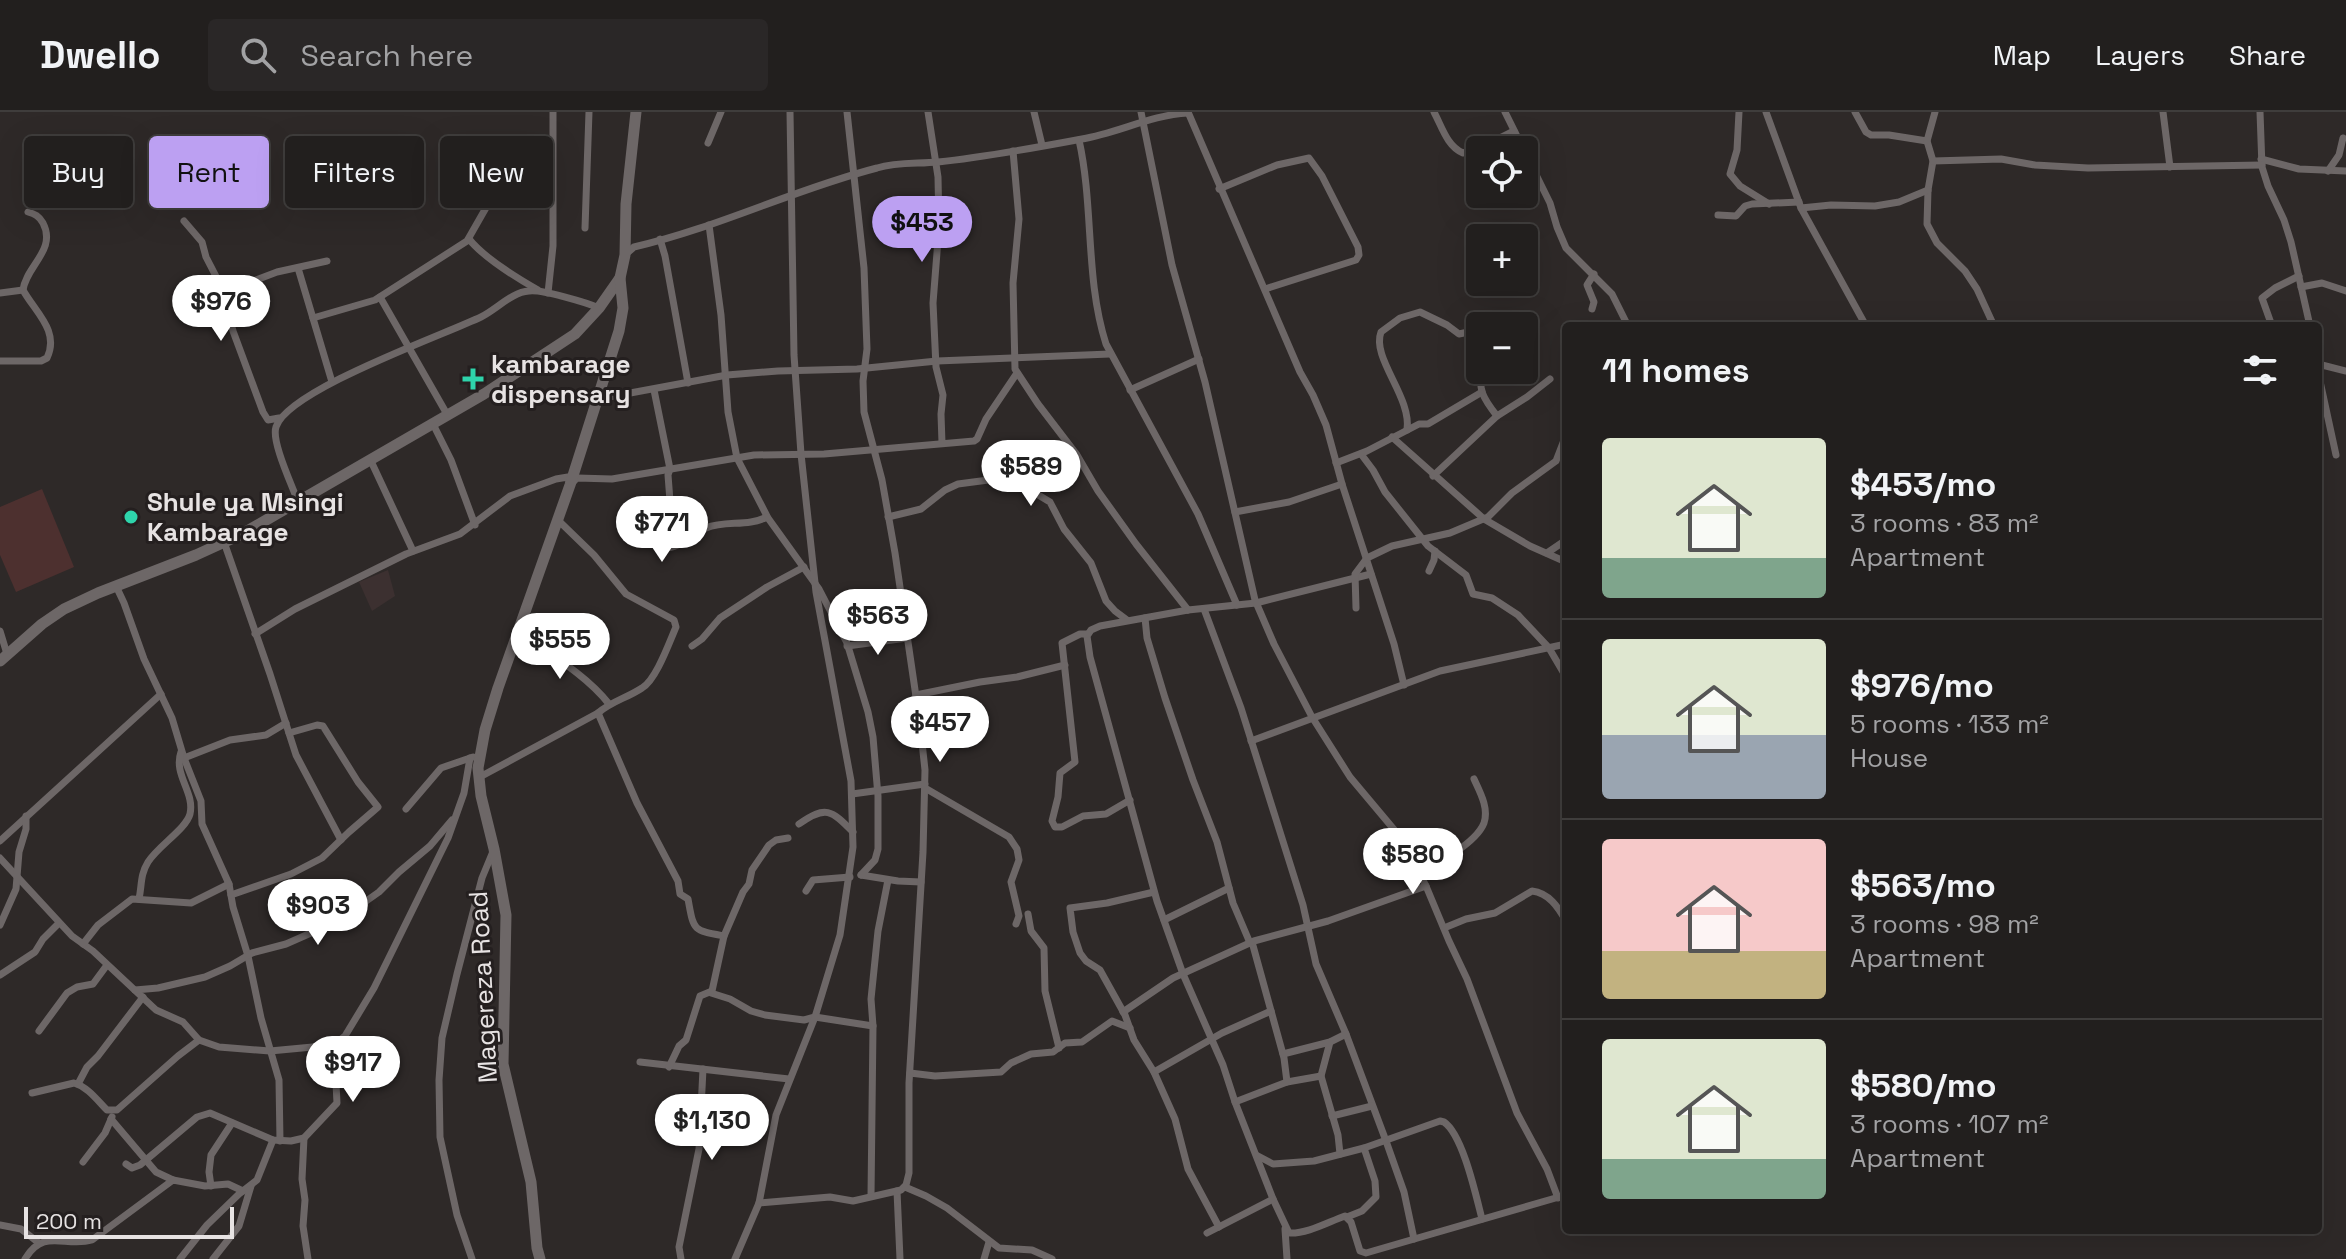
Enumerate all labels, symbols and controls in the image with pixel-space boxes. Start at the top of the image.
search box [208,19,768,91]
text: Dwello [40,31,160,79]
icon: search [236,33,280,77]
text: Search here [300,36,473,75]
text: Map [1993,37,2051,73]
text: Layers [2095,37,2185,73]
text: Share [2229,37,2306,73]
chip: Buy [24,136,133,208]
chip: Rent [149,136,269,208]
chip: Filters [285,136,424,208]
chip: New [440,136,553,208]
map controls [1466,136,1538,384]
button: locate [1466,136,1538,208]
pin: $453 [875,196,969,264]
text: $453 [890,205,954,239]
button: + [1466,224,1538,296]
pin: $976 [174,275,268,343]
text: $976 [190,284,252,318]
button: − [1466,312,1538,384]
place label: kambarage dispensary [491,347,631,411]
icon: filters [2238,348,2282,392]
text: 11 homes [1602,349,1750,392]
marker: kambarage dispensary [462,368,484,390]
pin: $589 [984,440,1078,508]
text: $589 [999,449,1063,483]
text: $453/mo [1850,463,1996,506]
icon: home [1666,470,1762,566]
place label: Shule ya Msingi Kambarage [147,485,344,549]
pin: $771 [615,496,709,564]
text: $771 [634,505,690,539]
text: 3 rooms · 83 m² [1850,506,2039,540]
marker: Shule ya Msingi Kambarage [122,508,140,526]
text: Apartment [1850,540,1985,574]
pin: $563 [831,589,925,657]
text: $563 [846,598,910,632]
pin: $555 [513,613,607,681]
text: $555 [529,622,591,656]
text: $976/mo [1850,664,1994,707]
icon: home [1666,671,1762,767]
pin: $457 [893,696,987,764]
text: $457 [909,705,971,739]
text: 5 rooms · 133 m² [1850,707,2049,741]
text: House [1850,741,1928,775]
pin: $580 [1366,828,1460,896]
text: $580 [1381,837,1445,871]
text: $563/mo [1850,864,1996,907]
icon: home [1666,871,1762,967]
pin: $903 [271,879,365,947]
text: $903 [286,888,350,922]
street label: Magereza Road [461,890,505,1084]
text: 3 rooms · 98 m² [1850,907,2039,941]
text: Apartment [1850,941,1985,975]
pin: $917 [306,1036,400,1104]
text: $917 [324,1045,382,1079]
text: $580/mo [1850,1064,1996,1107]
icon: home [1666,1071,1762,1167]
pin: $1,130 [647,1094,777,1162]
text: $1,130 [673,1103,751,1137]
text: 3 rooms · 107 m² [1850,1107,2048,1141]
text: Apartment [1850,1141,1985,1175]
scale bar [24,1203,234,1239]
text: 200 m [36,1207,102,1235]

